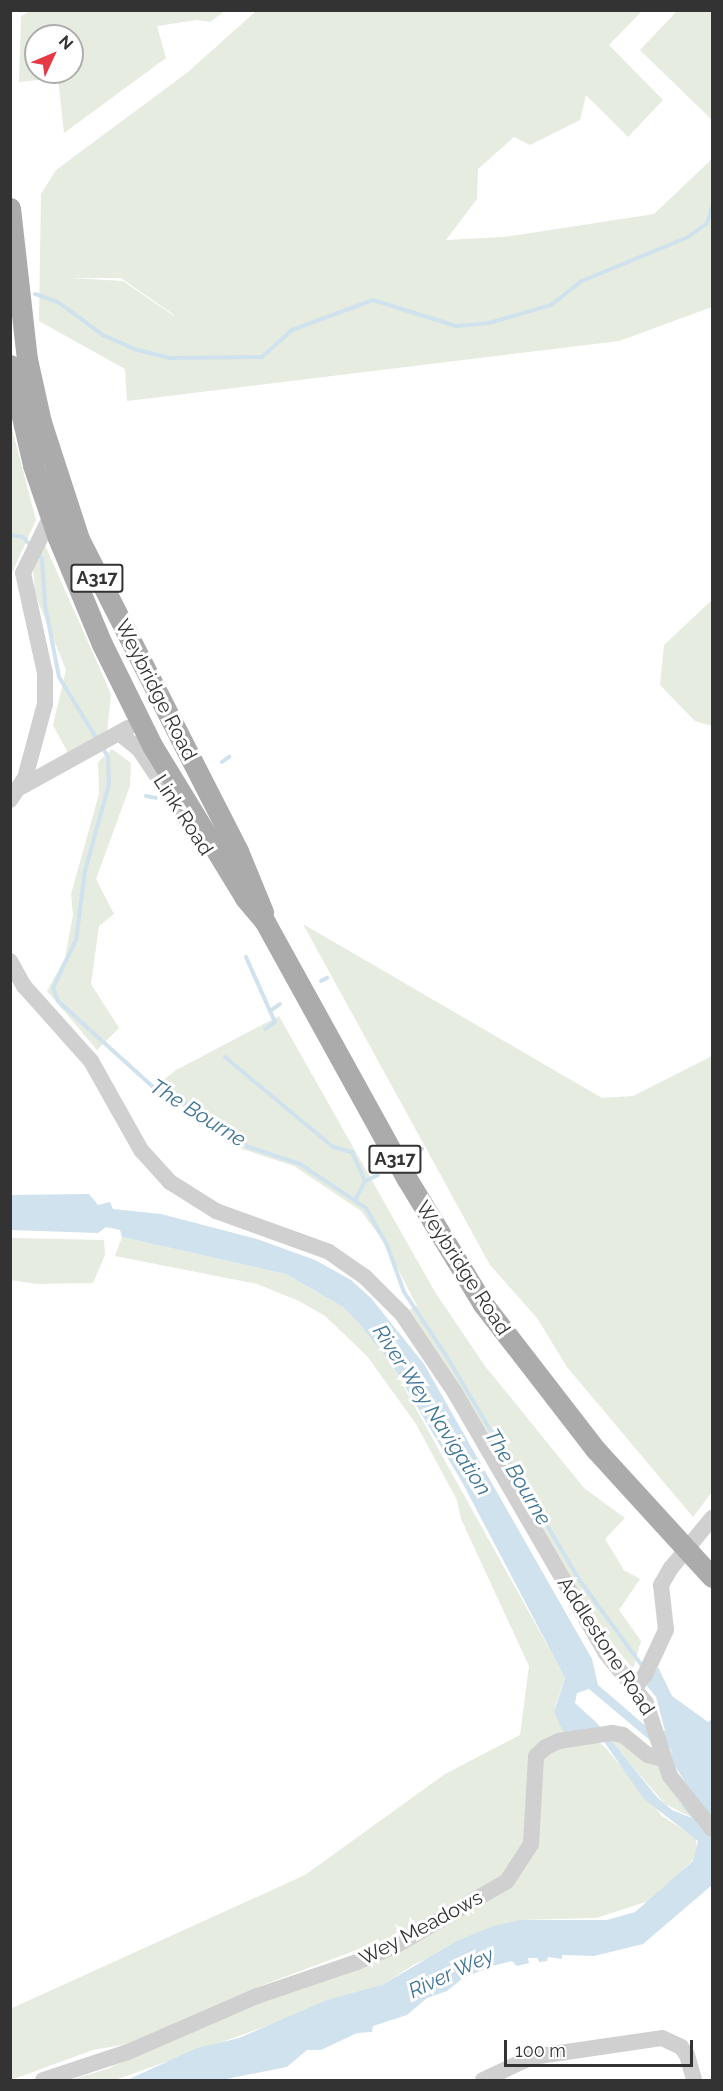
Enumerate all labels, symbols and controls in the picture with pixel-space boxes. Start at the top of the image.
north arrow [24,24,84,84]
text: N [55,32,77,54]
road number: A317 [70,563,124,593]
street label: Weybridge Road [110,615,202,765]
street label: Link Road [148,770,218,860]
water label: The Bourne [146,1074,250,1152]
road number: A317 [368,1144,422,1174]
street label: Weybridge Road [411,1196,515,1340]
water label: River Wey Navigation [367,1319,497,1501]
water label: The Bourne [479,1424,557,1530]
street label: Addlestone Road [552,1572,660,1720]
street label: Wey Meadows [355,1885,487,1971]
water label: River Wey [404,1942,498,2004]
scale bar [507,2028,696,2066]
text: 100 m [515,2040,566,2061]

